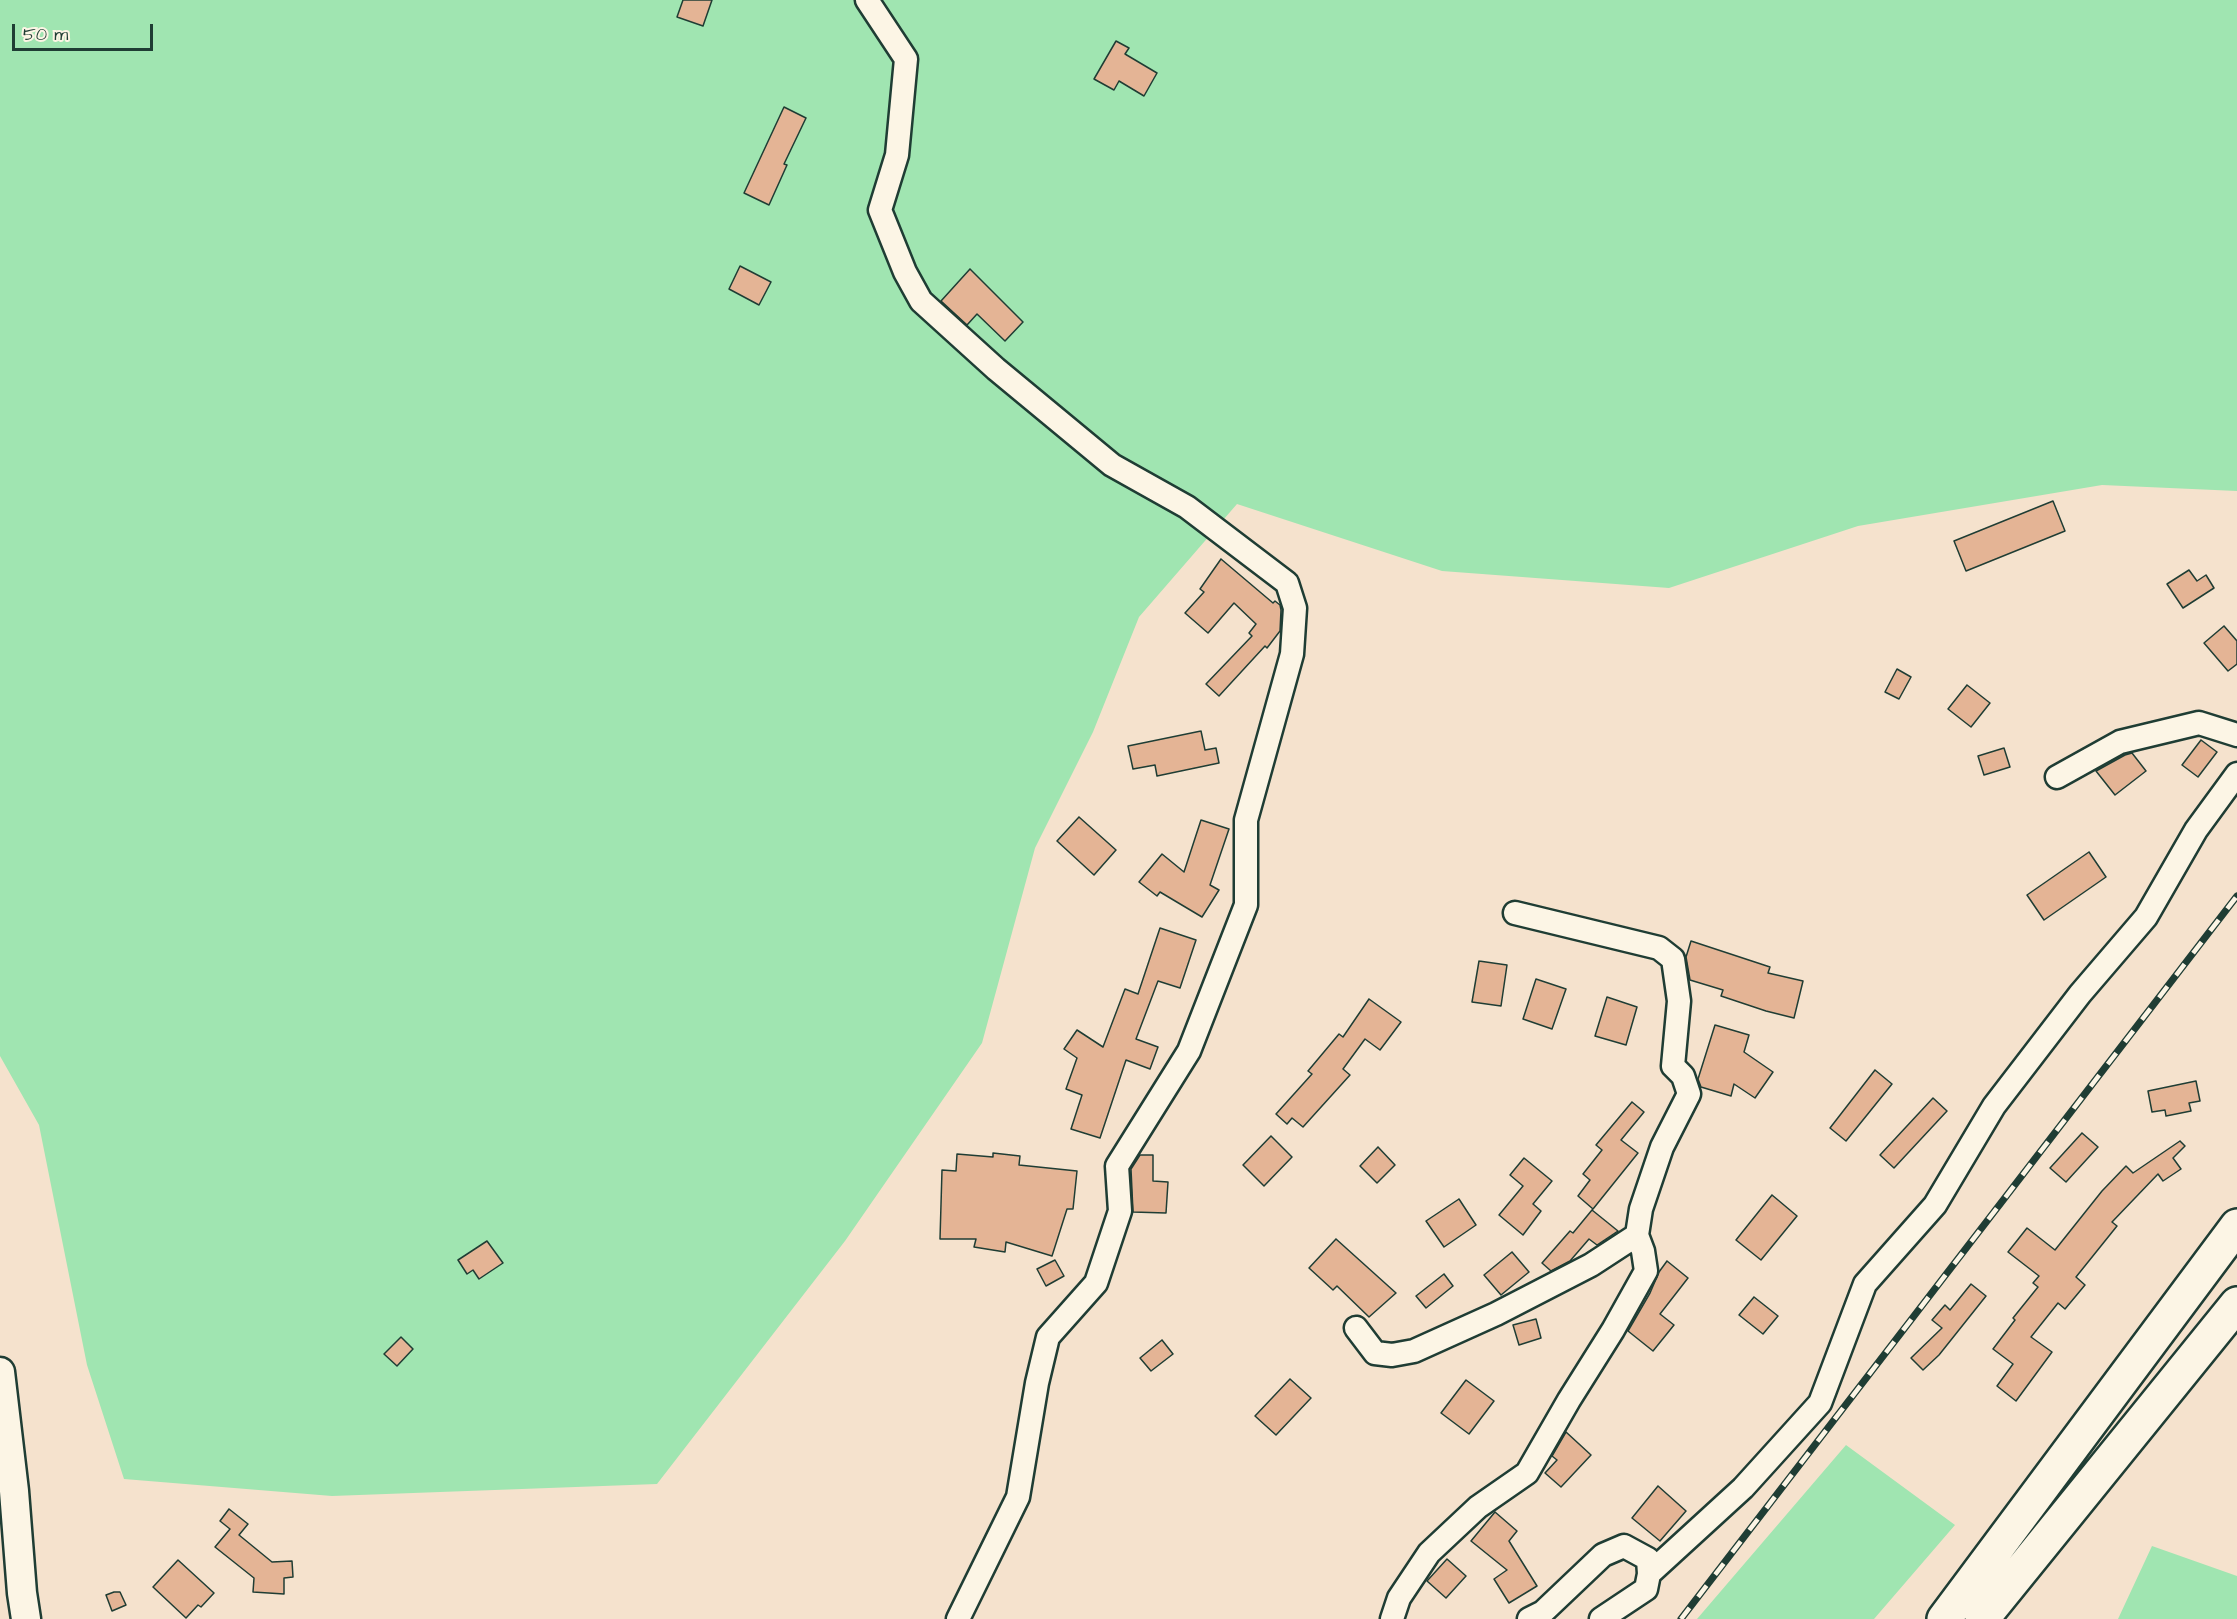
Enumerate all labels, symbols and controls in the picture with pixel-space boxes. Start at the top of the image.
scale bar [15,12,156,50]
text: 50 m [23,22,68,47]

